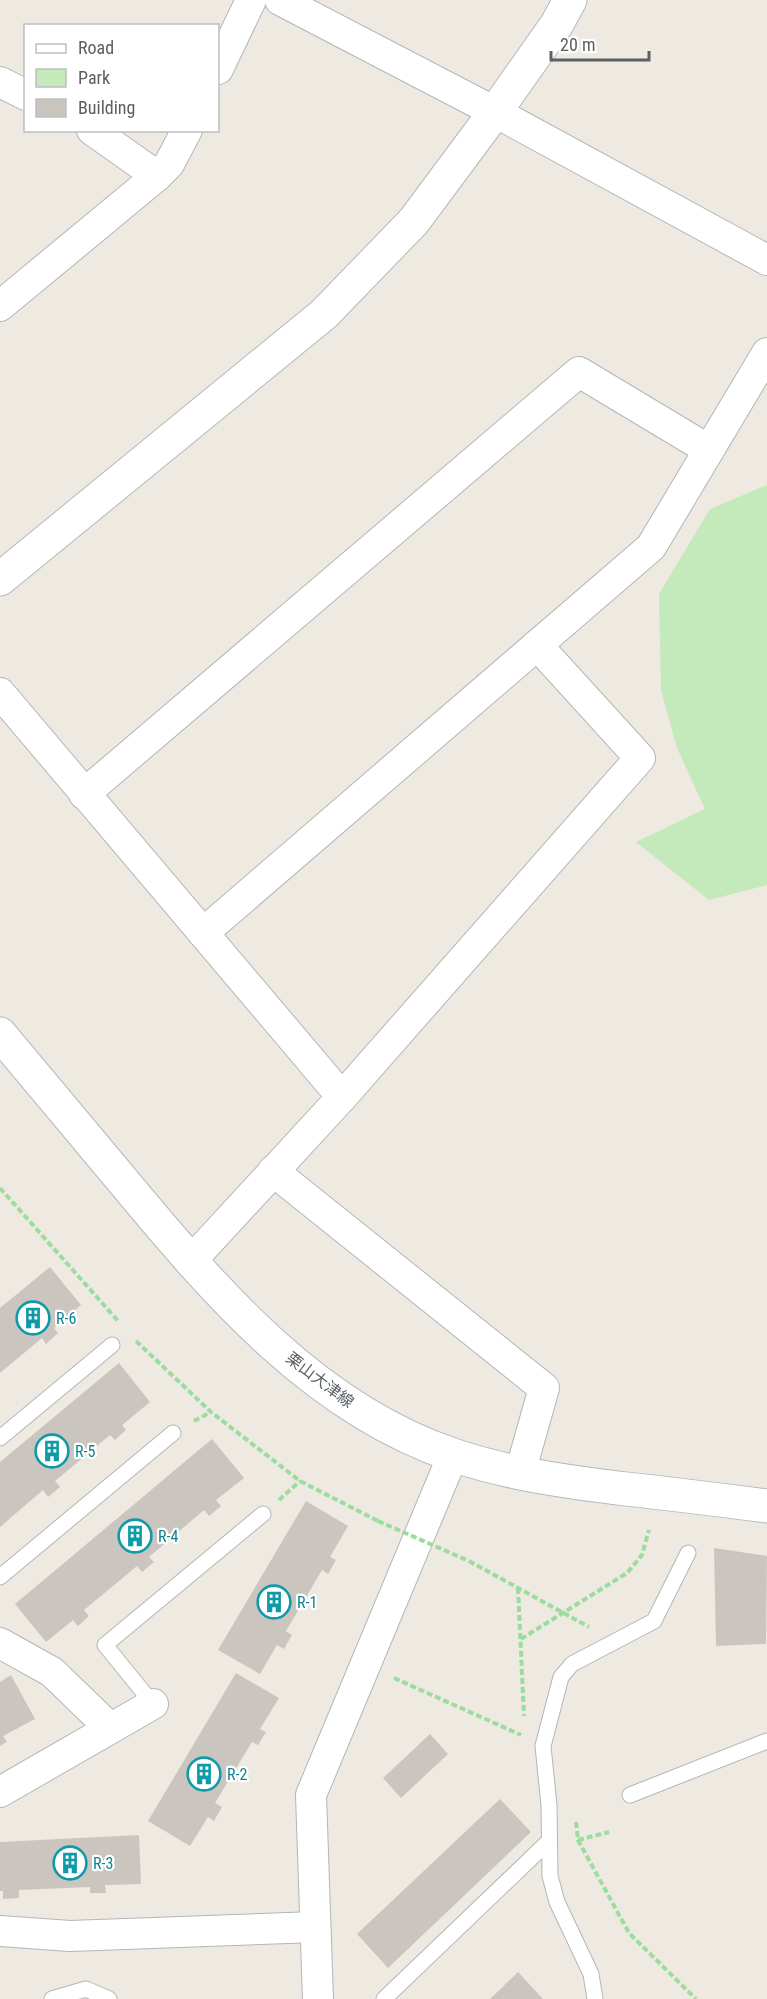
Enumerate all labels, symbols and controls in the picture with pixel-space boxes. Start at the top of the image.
legend [24,24,219,132]
scale bar [551,24,648,62]
text: 20 m [560,34,595,55]
text: Road [78,37,114,58]
text: Park [78,67,110,88]
text: Building [78,97,135,118]
building icon: R-6 [15,1300,51,1336]
place label: R-6 [56,1309,76,1328]
street label: 栗山大津線 [282,1348,358,1412]
building icon: R-5 [34,1433,70,1469]
place label: R-5 [75,1442,95,1461]
building icon: R-4 [117,1518,153,1554]
place label: R-4 [158,1527,178,1546]
building icon: R-1 [256,1584,292,1620]
place label: R-1 [297,1593,317,1612]
building icon: R-2 [186,1756,222,1792]
place label: R-2 [227,1765,247,1784]
building icon: R-3 [52,1845,88,1881]
place label: R-3 [93,1854,113,1873]

